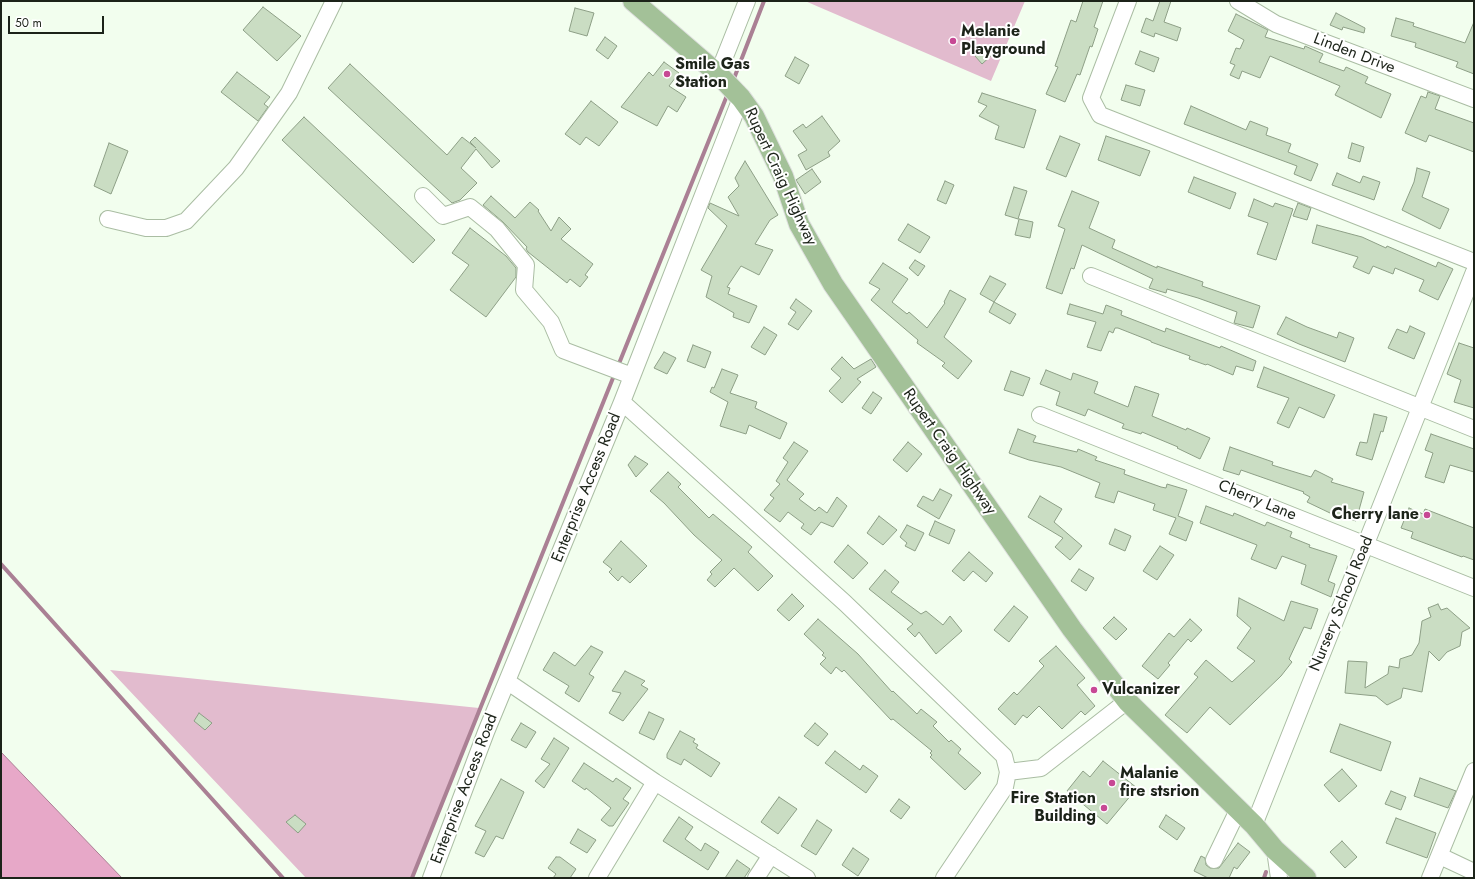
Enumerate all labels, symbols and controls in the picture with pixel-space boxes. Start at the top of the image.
scale bar [10,8,106,34]
text: 50 m [15,14,42,32]
place label: Melanie Playground [961,22,1046,60]
street label: Linden Drive [1310,30,1398,78]
marker: Melanie Playground [948,36,958,46]
place label: Smile Gas Station [675,55,750,93]
marker: Smile Gas Station [662,69,672,79]
street label: Rupert Craig Highway [740,105,820,249]
street label: Rupert Craig Highway [898,385,1000,519]
street label: Enterprise Access Road [548,411,626,565]
street label: Cherry Lane [1215,477,1299,525]
place label: Cherry lane [1331,505,1419,525]
marker: Cherry lane [1422,510,1432,520]
street label: Nursery School Road [1306,534,1378,674]
place label: Vulcanizer [1102,680,1180,700]
marker: Vulcanizer [1089,685,1099,695]
street label: Enterprise Access Road [427,711,503,867]
place label: Malanie fire stsrion [1120,764,1200,802]
marker: Malanie fire stsrion [1107,778,1117,788]
place label: Fire Station Building [1011,789,1096,827]
marker: Fire Station Building [1099,803,1109,813]

